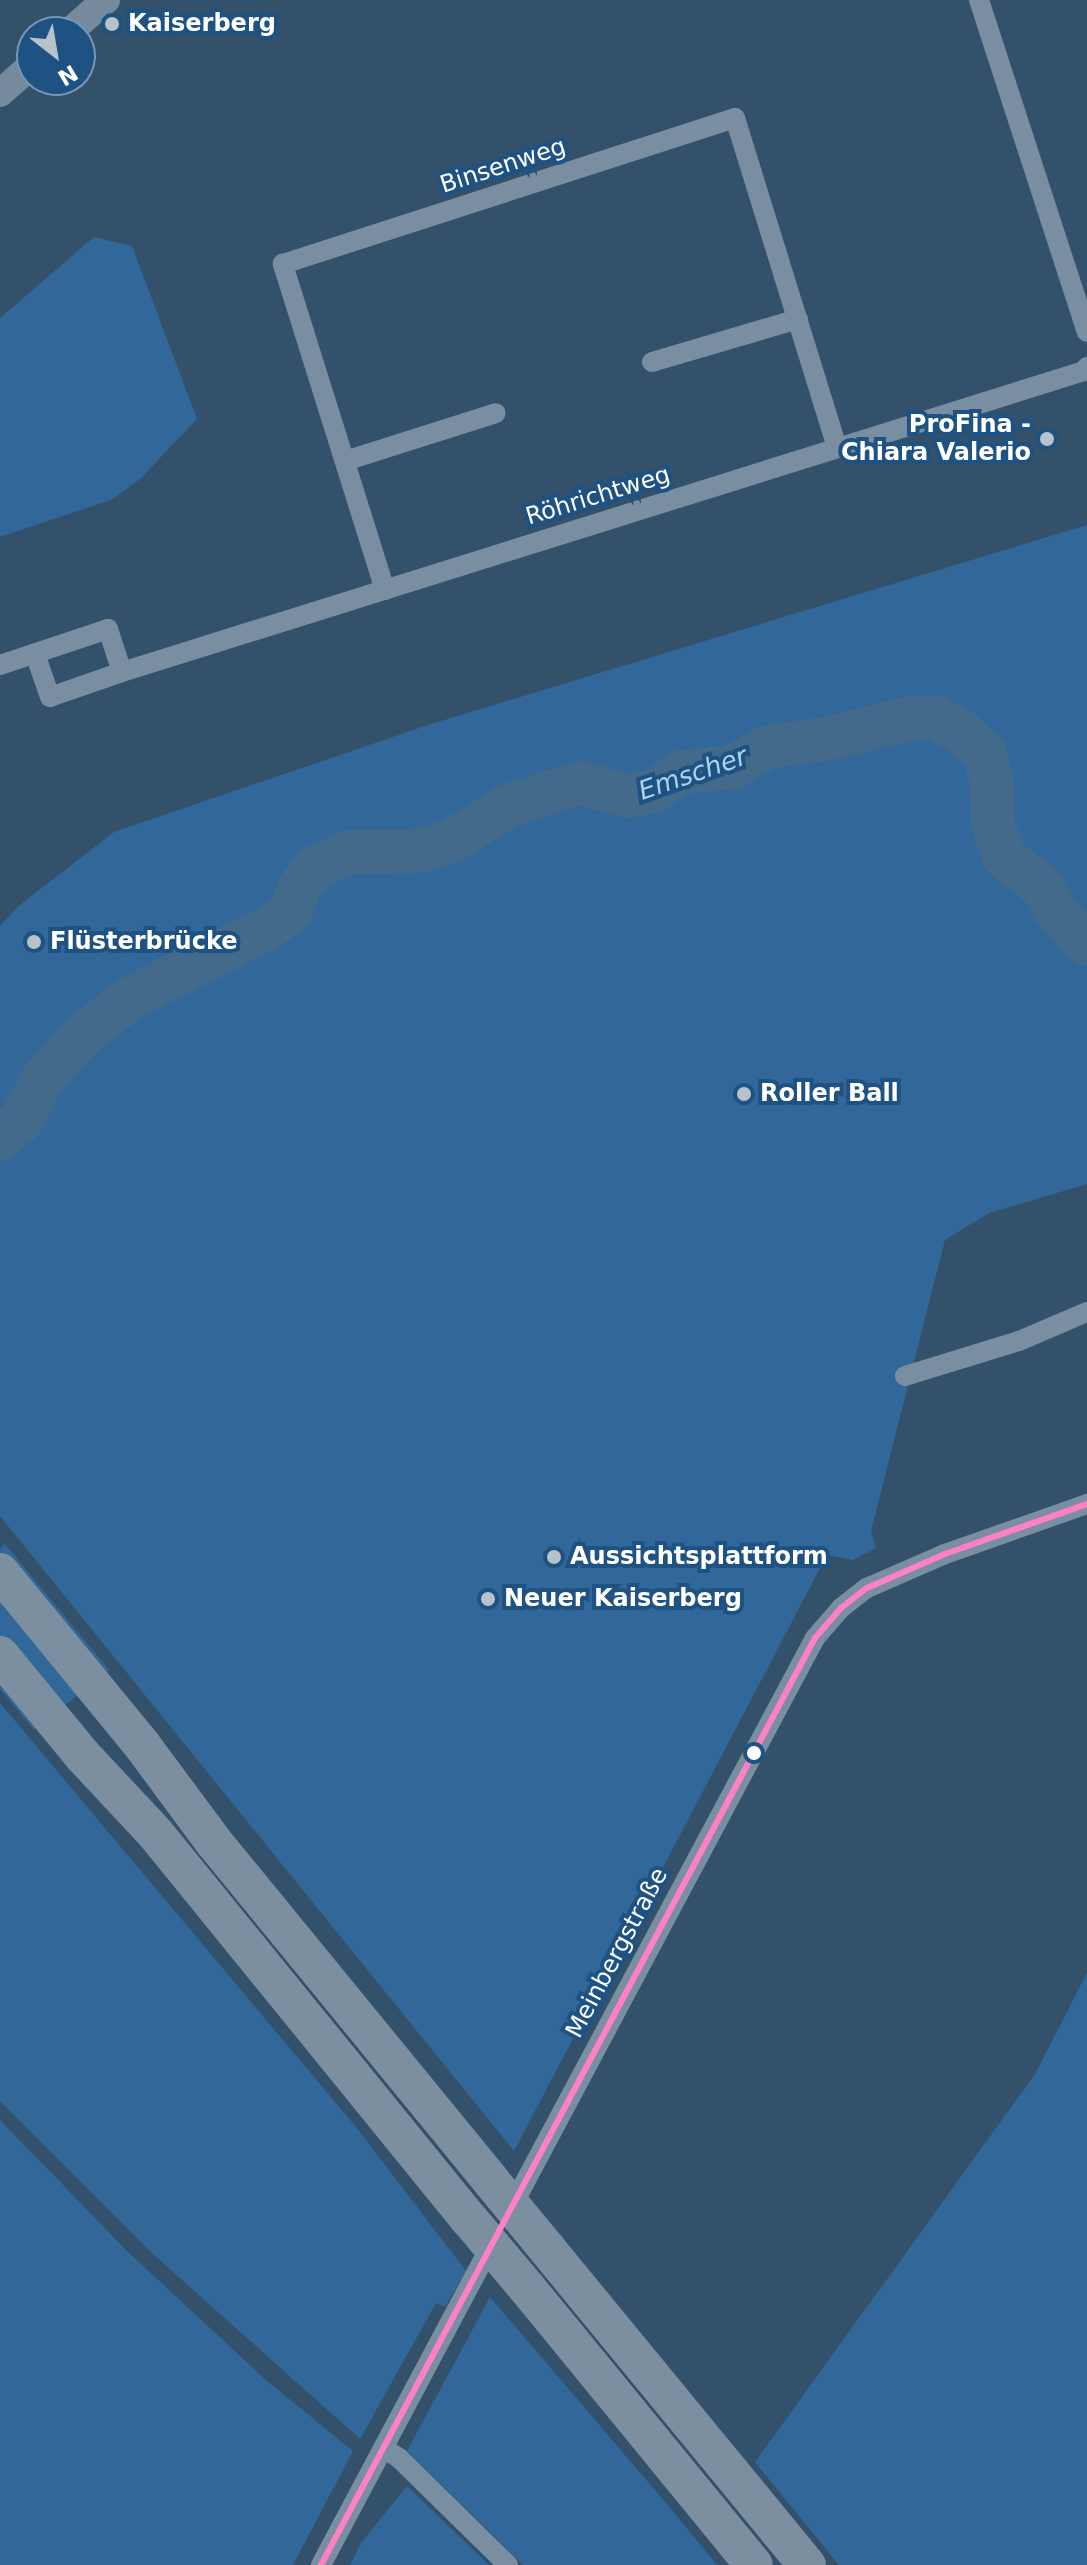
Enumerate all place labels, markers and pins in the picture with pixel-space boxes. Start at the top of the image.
place label: Kaiserberg [128,10,276,38]
marker: Kaiserberg [103,15,121,33]
place label: ProFina - Chiara Valerio [841,411,1031,467]
marker: ProFina - Chiara Valerio [1038,430,1056,448]
place label: Flüsterbrücke [50,928,238,956]
marker: Flüsterbrücke [25,933,43,951]
place label: Roller Ball [760,1080,899,1108]
marker: Roller Ball [735,1085,753,1103]
place label: Aussichtsplattform [570,1543,828,1571]
marker: Aussichtsplattform [545,1548,563,1566]
place label: Neuer Kaiserberg [504,1585,742,1613]
marker: Neuer Kaiserberg [479,1590,497,1608]
unlabelled marker [746,1745,762,1761]

